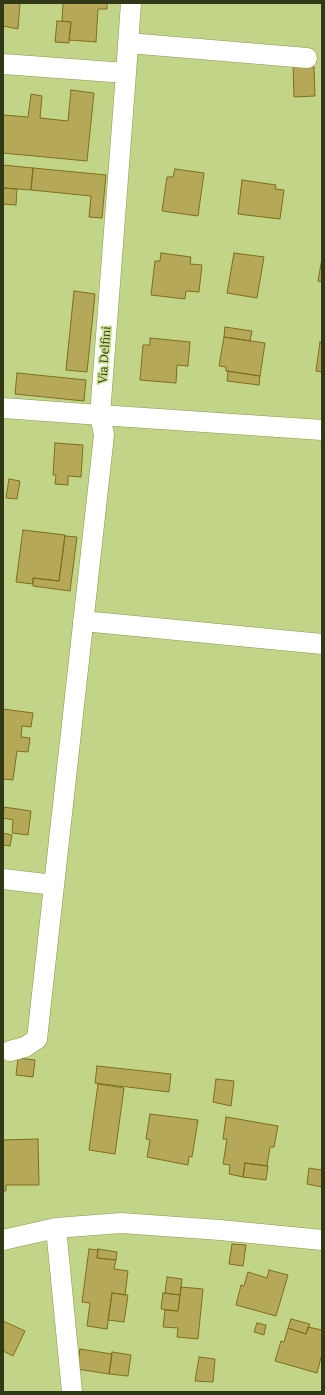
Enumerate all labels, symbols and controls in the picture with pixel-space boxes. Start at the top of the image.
street label: Via Delfini [96,326,114,384]

